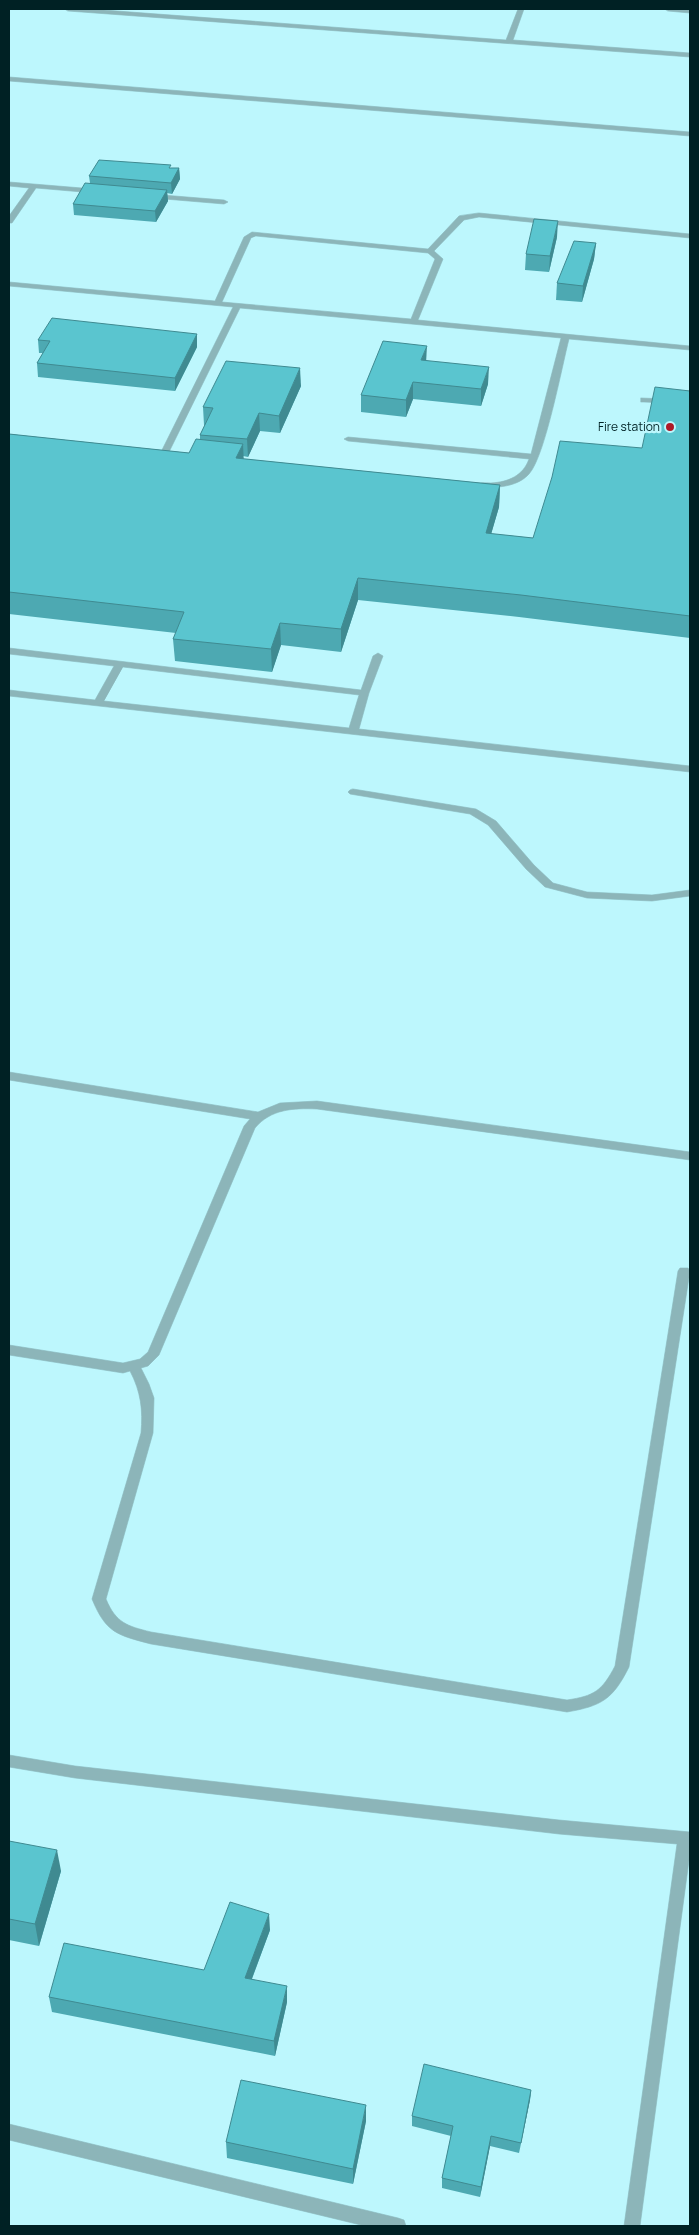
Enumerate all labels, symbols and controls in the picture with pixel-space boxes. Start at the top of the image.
place label: Fire station [598,418,660,435]
marker: Fire station [664,421,676,433]

